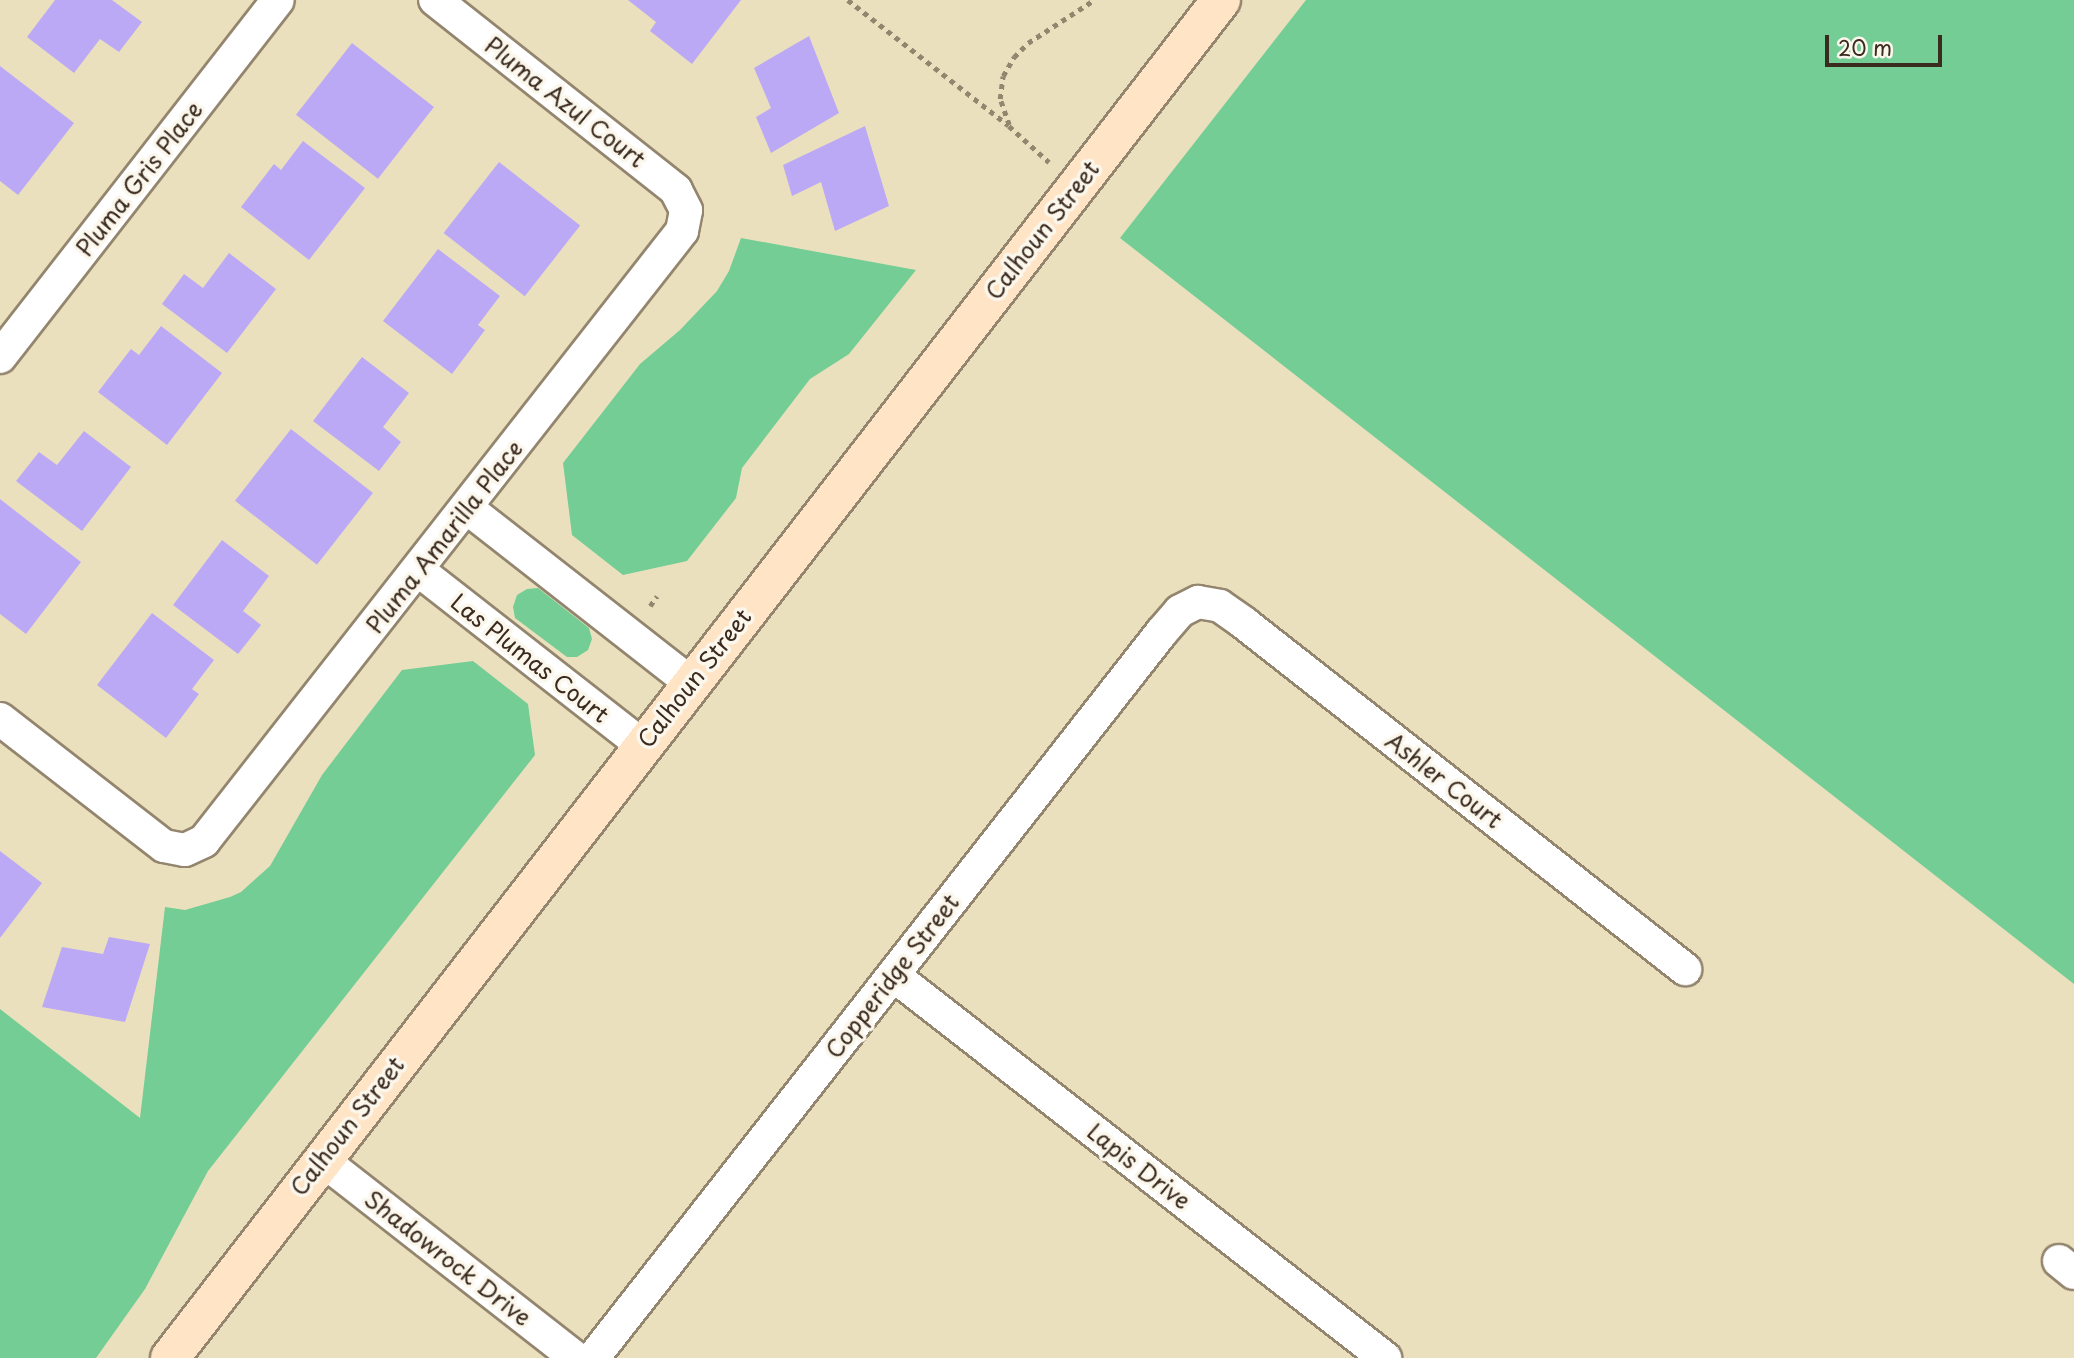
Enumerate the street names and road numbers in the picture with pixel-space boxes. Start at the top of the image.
street label: Pluma Azul Court [479,31,651,173]
street label: Pluma Gris Place [70,96,208,262]
street label: Calhoun Street [979,155,1105,305]
street label: Pluma Amarilla Place [360,435,528,639]
street label: Las Plumas Court [444,587,616,729]
street label: Calhoun Street [631,603,757,753]
street label: Ashler Court [1380,725,1508,835]
street label: Copperidge Street [819,888,965,1064]
street label: Calhoun Street [284,1051,410,1201]
street label: Lapis Drive [1082,1117,1196,1215]
street label: Shadowrock Drive [360,1185,536,1331]

